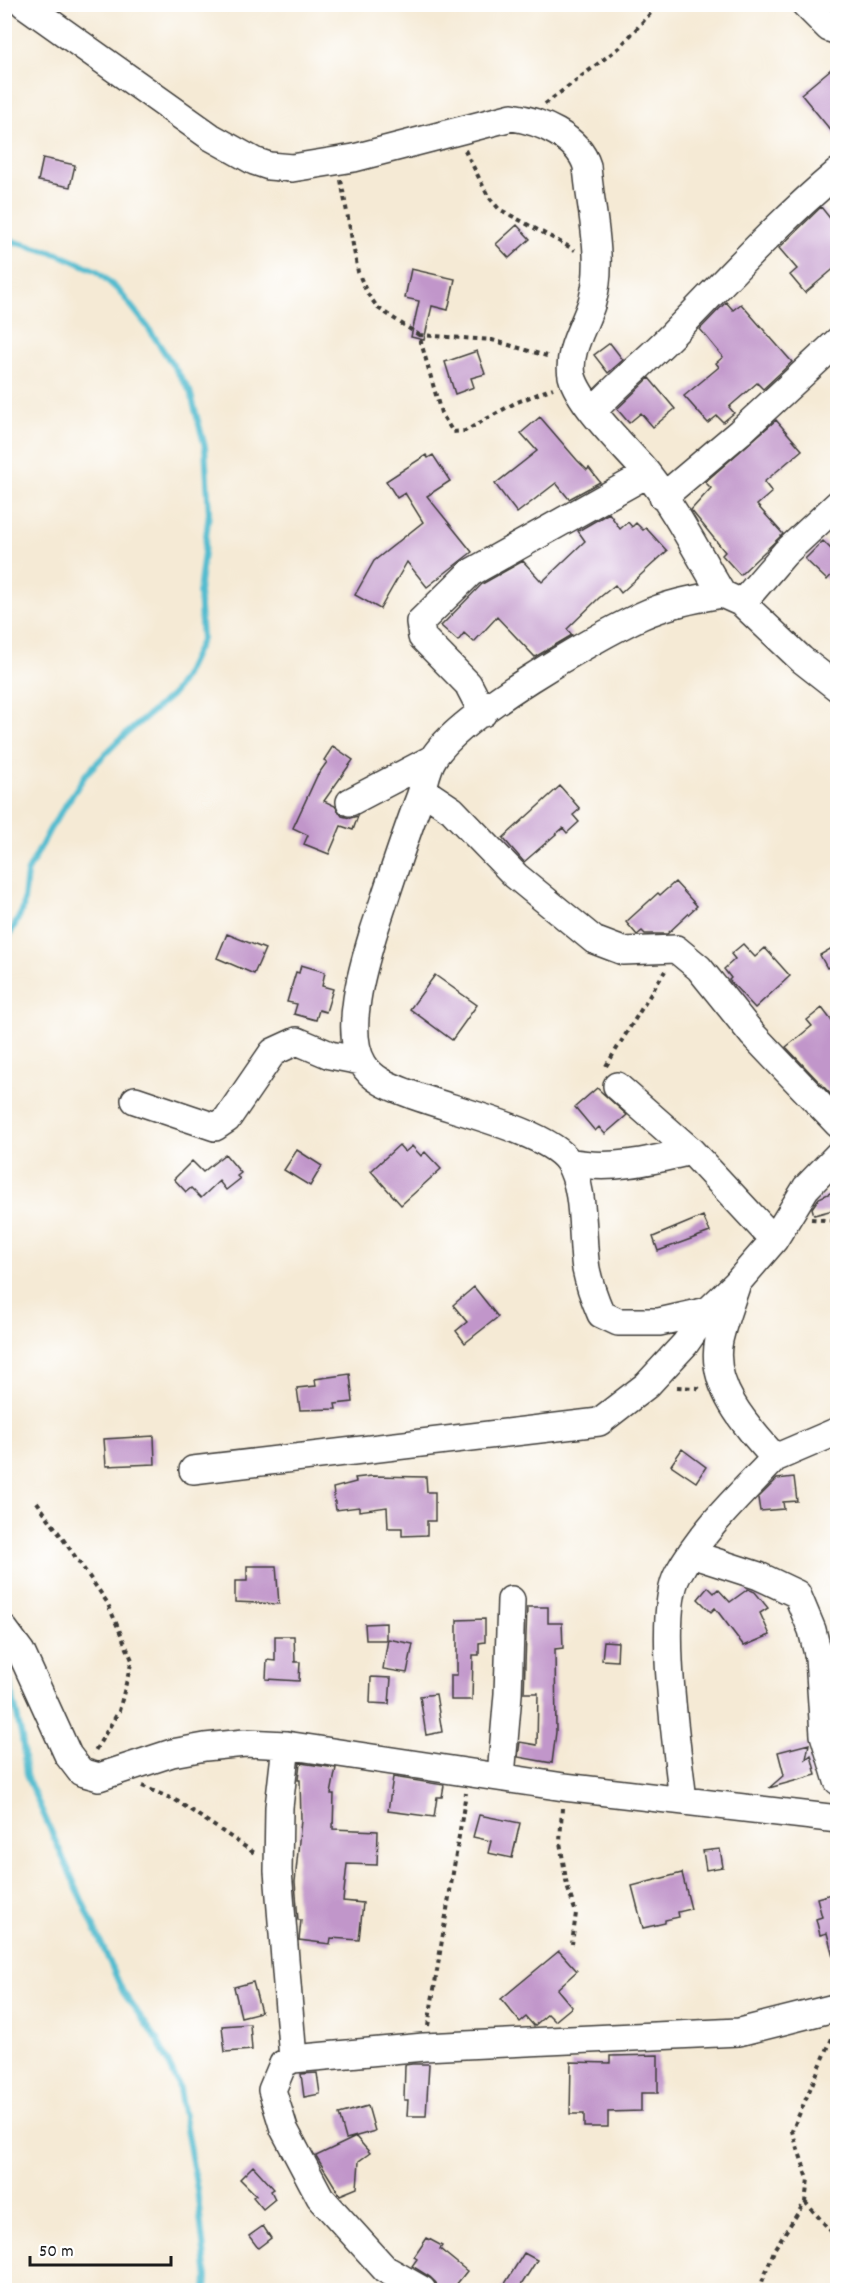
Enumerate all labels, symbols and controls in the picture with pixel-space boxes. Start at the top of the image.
scale bar [30,2229,171,2267]
text: 50 m [39,2240,74,2265]

